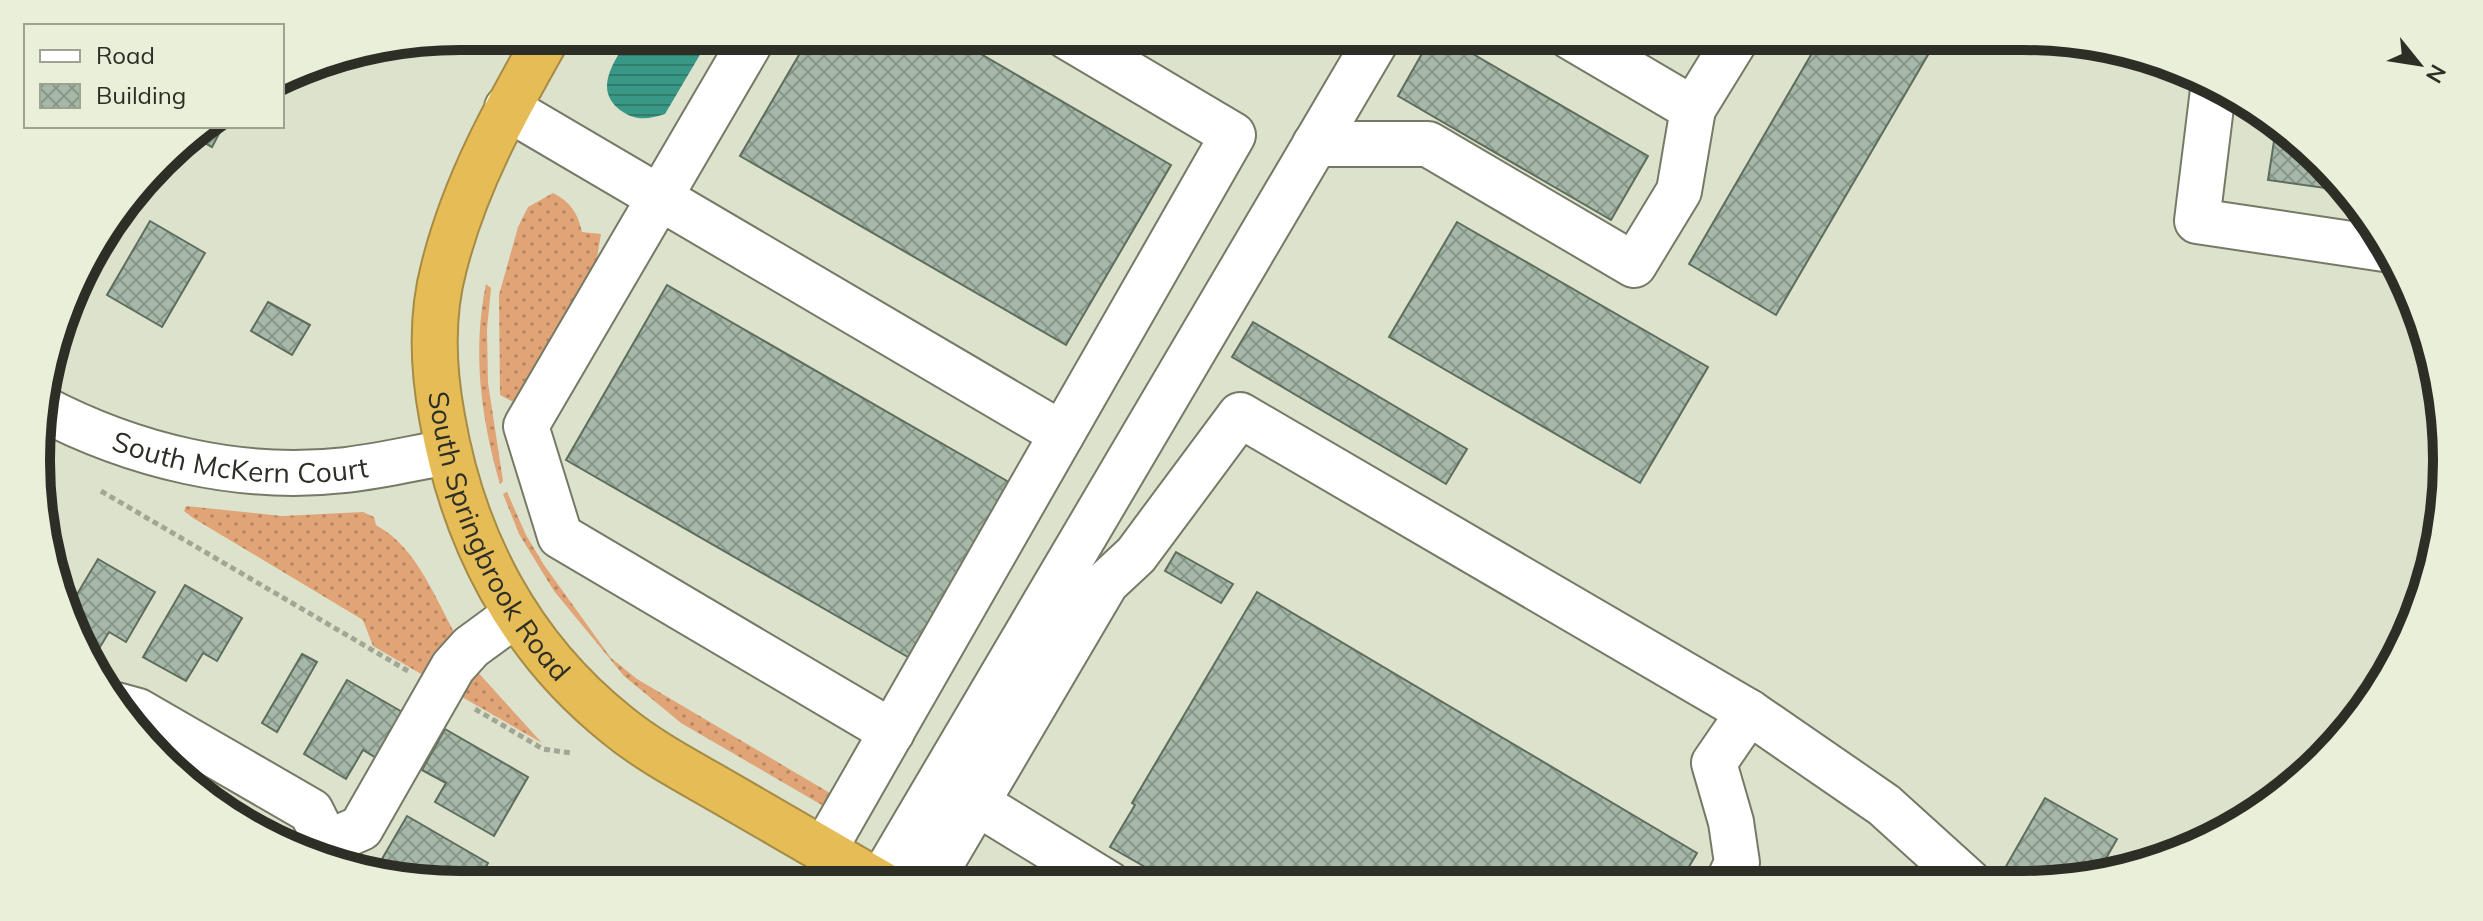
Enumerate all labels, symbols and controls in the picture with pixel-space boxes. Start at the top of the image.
legend [24,24,284,128]
north arrow [2379,24,2459,104]
text: Road [96,40,155,70]
text: N [2420,60,2453,88]
text: Building [96,80,186,110]
street label: South Springbrook Road [421,389,578,688]
street label: South McKern Court [108,423,371,490]

